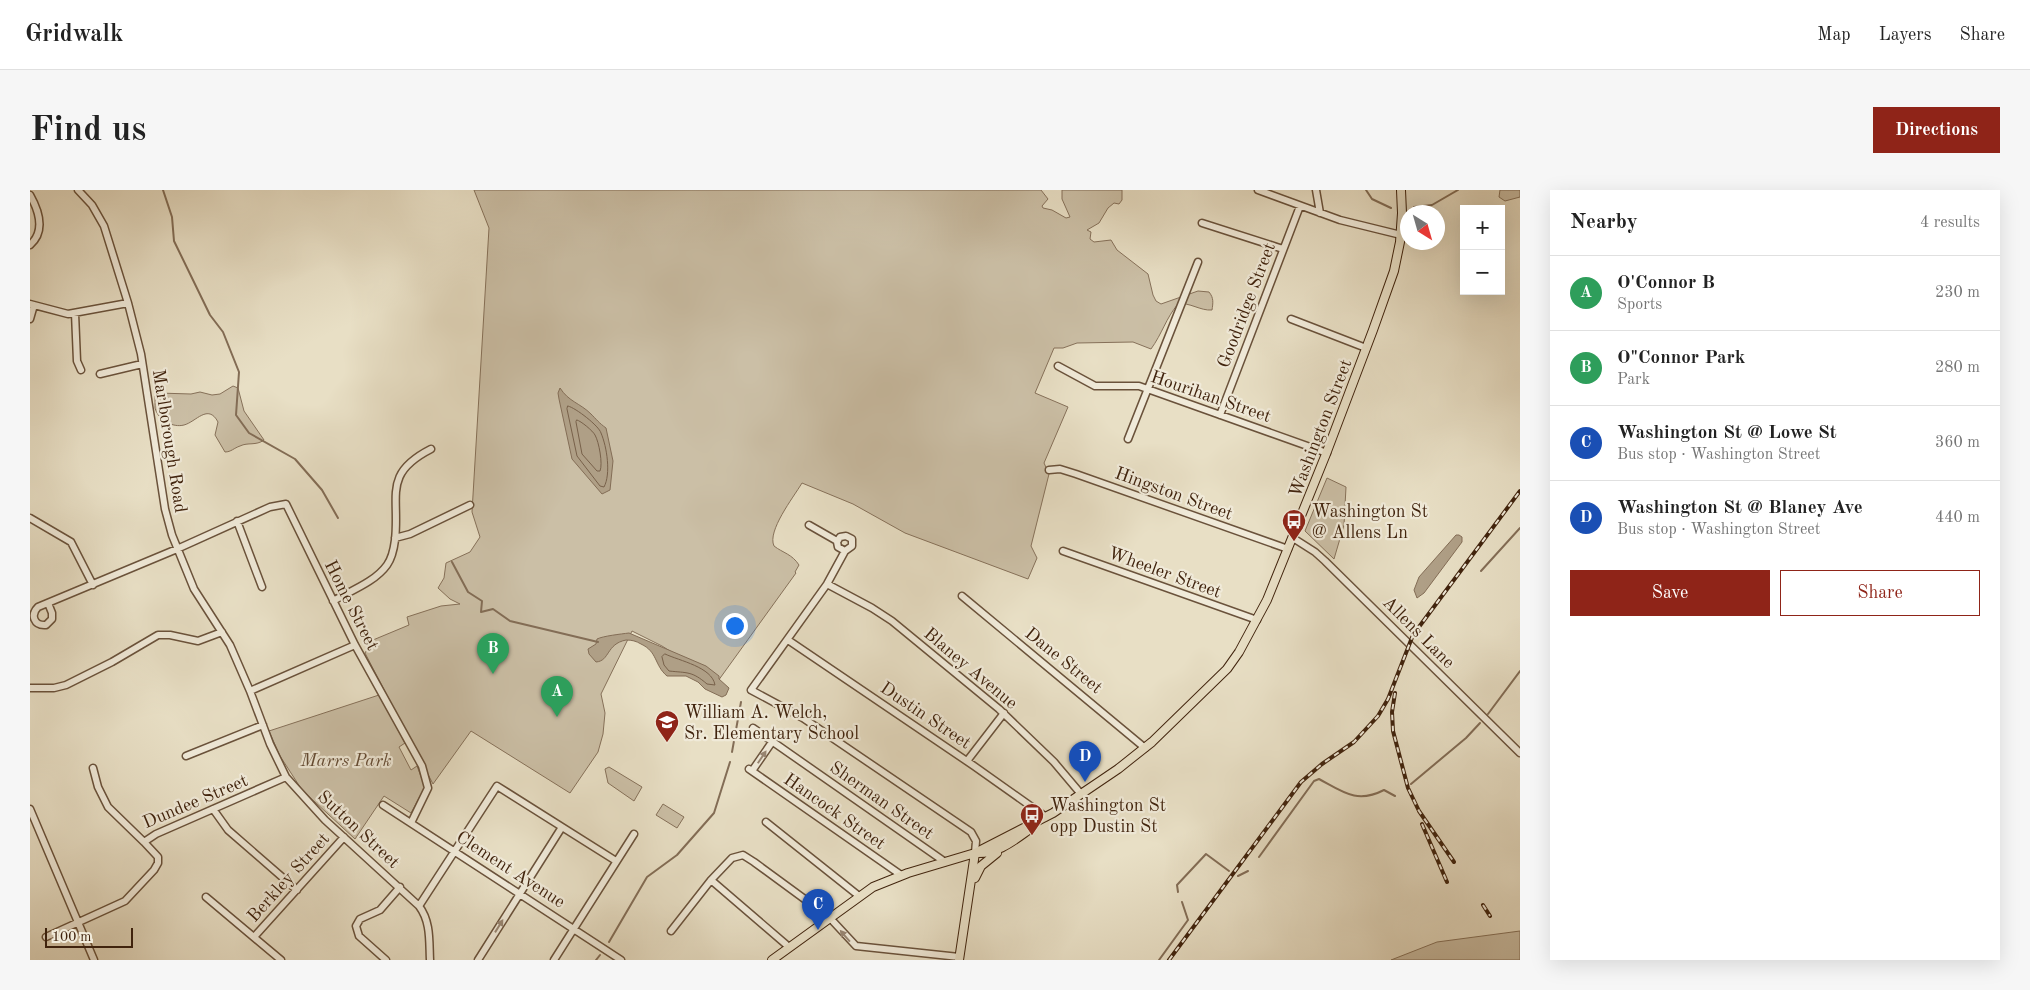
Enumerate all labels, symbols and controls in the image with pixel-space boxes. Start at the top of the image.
text: Gridwalk [25,23,123,47]
text: Map [1817,26,1851,44]
text: Layers [1879,26,1931,44]
text: Share [1959,26,2005,44]
button: Directions [1873,107,2000,153]
text: Find us [30,113,146,148]
north arrow [1400,205,1445,250]
map controls [1460,205,1505,295]
button: + [1460,205,1505,250]
text: Nearby [1570,212,1638,233]
text: 4 results [1920,215,1980,231]
street label: Goodridge Street [1215,240,1279,370]
button: − [1460,250,1505,295]
text: O'Connor B [1617,274,1715,293]
text: A [1580,285,1592,301]
text: 230 m [1935,285,1980,301]
text: Sports [1617,297,1662,313]
text: O"Connor Park [1617,349,1745,368]
street label: Washington Street [1286,357,1356,500]
text: B [1580,360,1592,376]
text: 280 m [1935,360,1980,376]
street label: Marlborough Road [149,368,189,514]
street label: Hourihan Street [1148,368,1273,426]
text: Park [1617,372,1650,388]
text: Washington St @ Lowe St [1617,424,1837,443]
text: C [1581,435,1591,451]
text: 360 m [1935,435,1980,451]
text: Bus stop · Washington Street [1617,447,1820,463]
street label: Hingston Street [1112,464,1235,524]
text: Washington St @ Blaney Ave [1617,499,1863,518]
place label: Washington St @ Allens Ln [1312,503,1428,542]
bus stop icon: Washington St @ Allens Ln [1281,508,1307,542]
text: D [1580,510,1592,526]
text: 440 m [1935,510,1980,526]
text: Bus stop · Washington Street [1617,522,1820,538]
street label: Wheeler Street [1106,544,1224,602]
street label: Home Street [321,558,381,653]
button: Save [1570,570,1770,616]
button: Share [1780,570,1980,616]
street label: Allens Lane [1379,593,1458,672]
your location [722,613,748,639]
street label: Dane Street [1021,624,1105,697]
street label: Blaney Avenue [920,625,1021,713]
pin: B [477,633,509,674]
pin: A [541,676,573,717]
street label: Dustin Street [877,679,974,753]
place label: William A. Welch, Sr. Elementary School [684,704,859,743]
school or university icon: William A. Welch, Sr. Elementary School [654,709,680,743]
pin: D [1069,741,1101,782]
one-way arrow [757,750,767,763]
park label: Marrs Park [299,752,392,770]
street label: Sherman Street [826,758,937,843]
street label: Hancock Street [780,770,889,853]
street label: Dundee Street [140,772,250,832]
street label: Sutton Street [314,787,403,872]
place label: Washington St opp Dustin St [1050,797,1166,836]
bus stop icon: Washington St opp Dustin St [1019,802,1045,836]
street label: Clement Avenue [453,828,568,912]
street label: Berkley Street [244,830,333,926]
pin: C [802,889,834,930]
one-way arrow [494,920,503,933]
scale bar [45,925,132,948]
text: 100 m [52,930,91,944]
one-way arrow [840,930,851,943]

